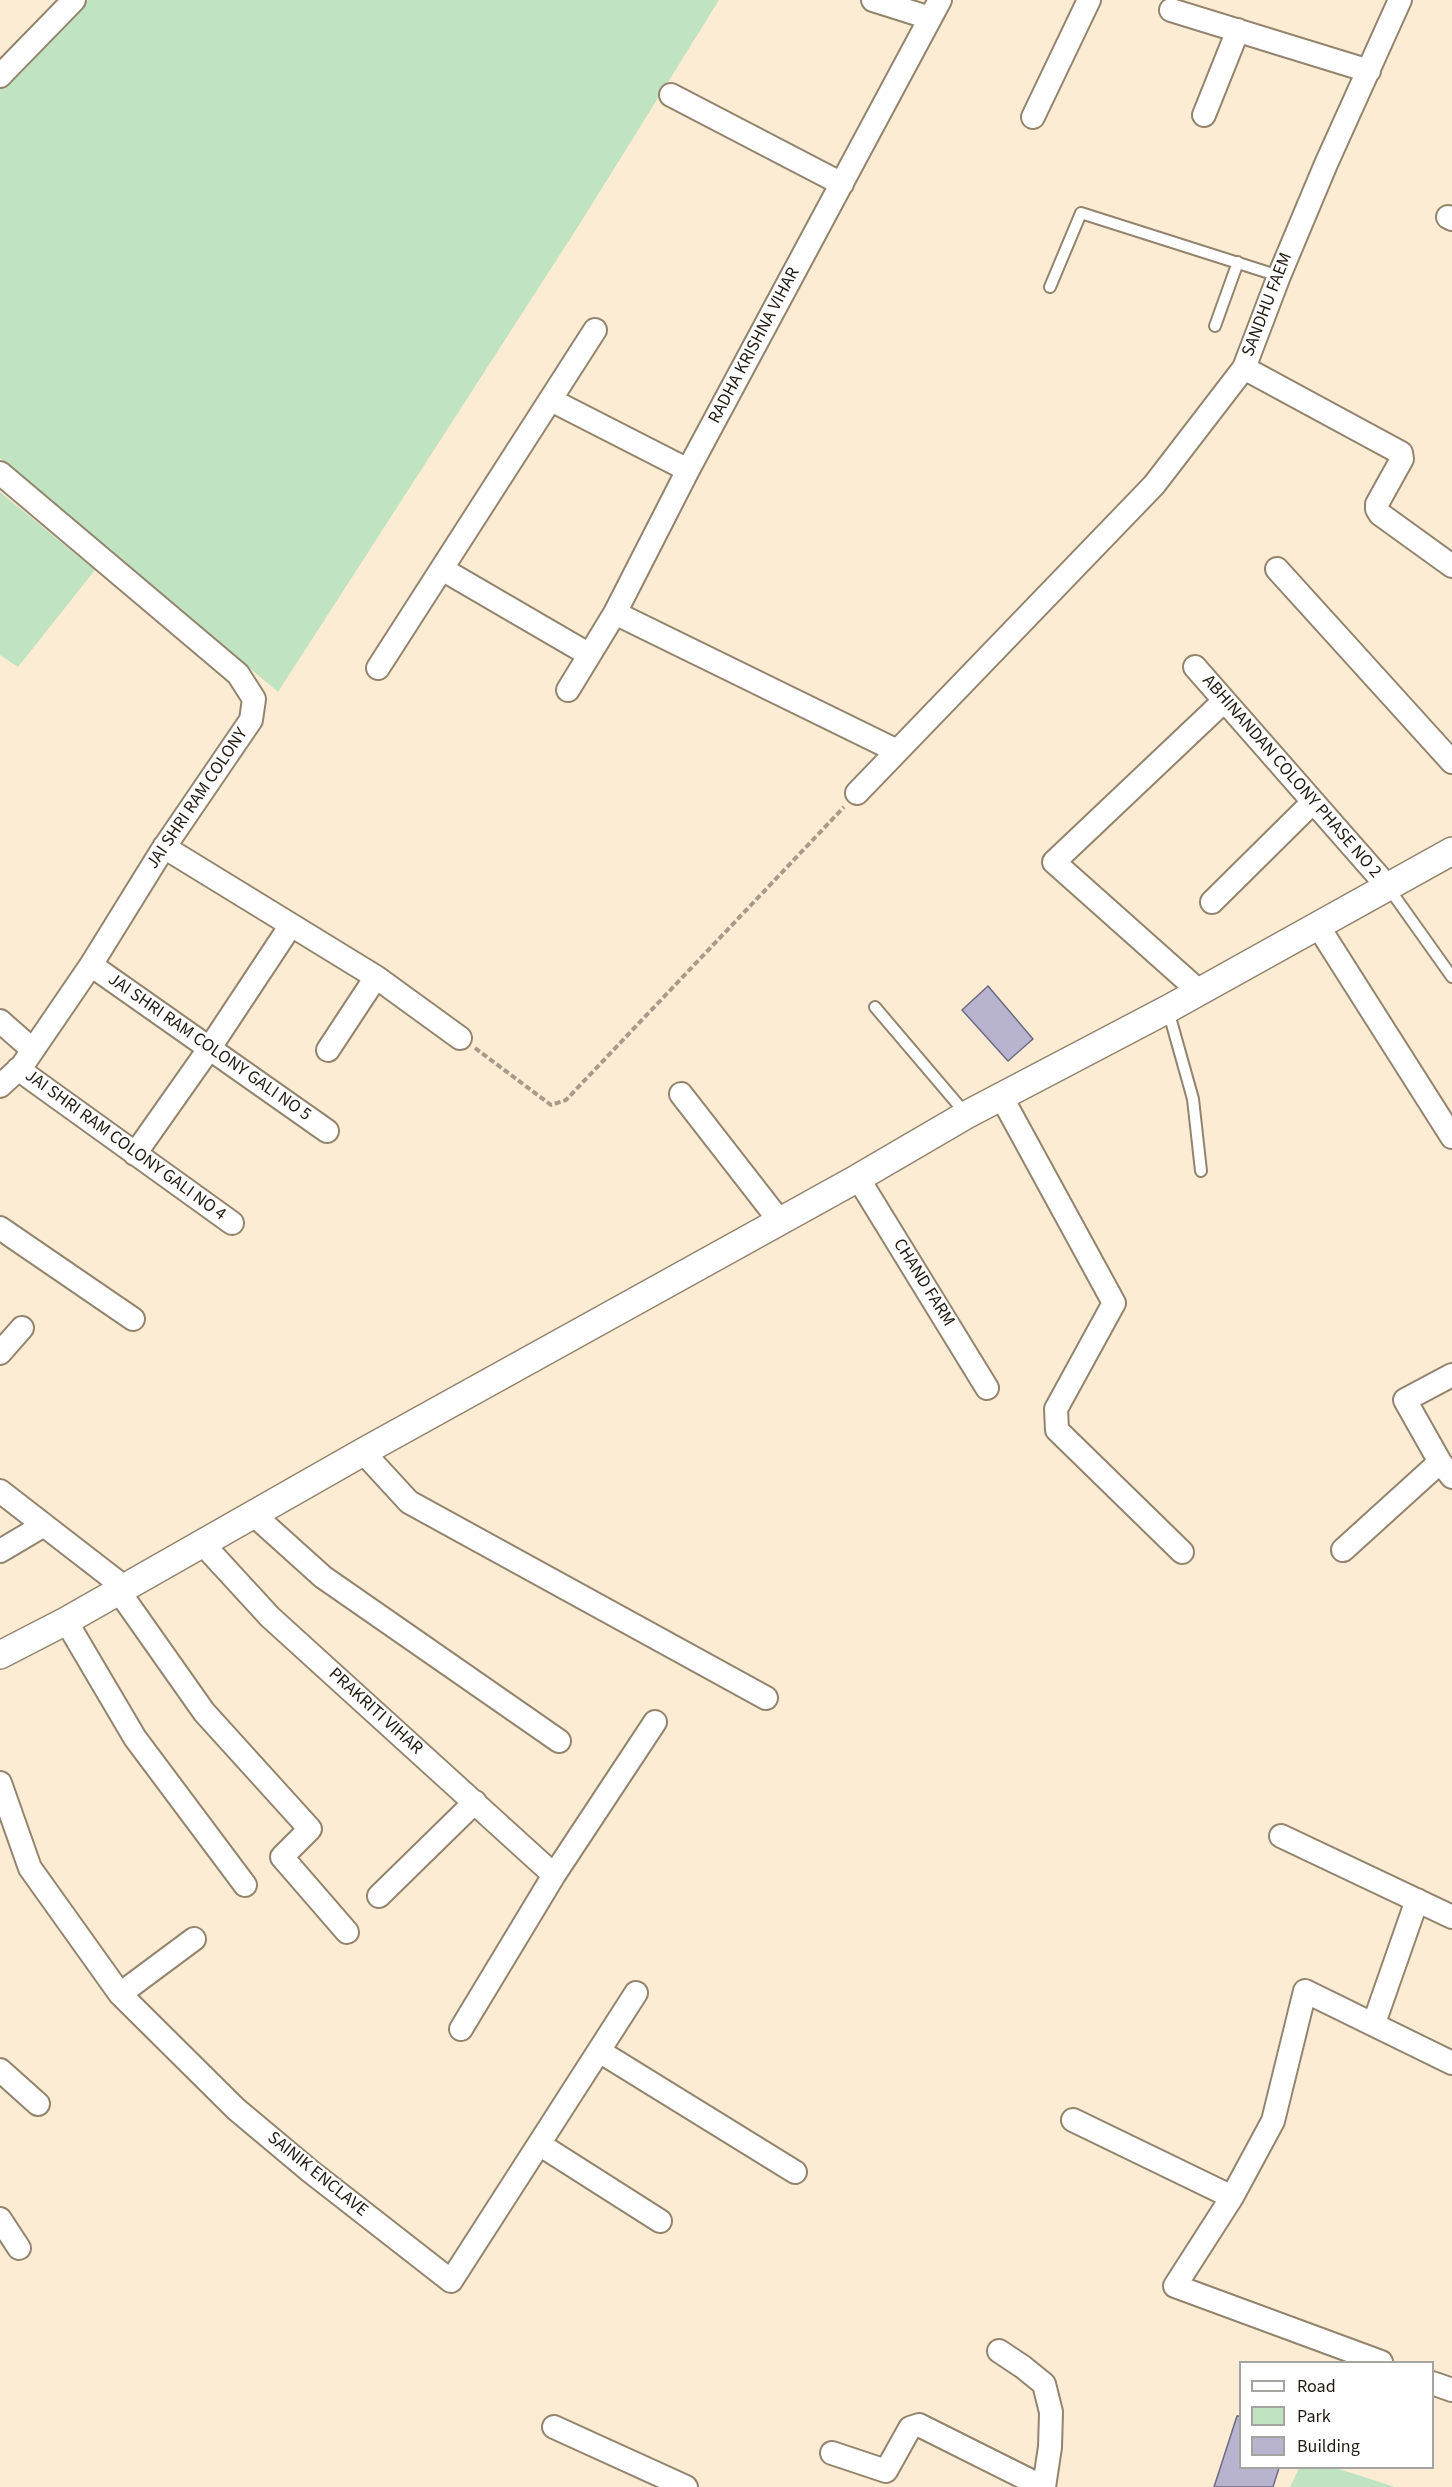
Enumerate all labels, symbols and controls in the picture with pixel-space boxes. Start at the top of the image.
street label: SANDHU FAEM [1238,250,1298,360]
street label: RADHA KRISHNA VIHAR [705,264,805,428]
street label: ABHINANDAN COLONY PHASE NO 2 [1197,671,1385,883]
street label: JAI SHRI RAM COLONY [143,724,253,874]
street label: JAI SHRI RAM COLONY GALI NO 5 [103,969,315,1127]
street label: JAI SHRI RAM COLONY GALI NO 4 [20,1066,230,1226]
street label: CHAND FARM [887,1235,959,1331]
street label: PRAKRITI VIHAR [323,1664,427,1760]
street label: SAINIK ENCLAVE [262,2128,372,2222]
legend [1239,2361,1434,2469]
text: Road [1297,2374,1336,2399]
text: Park [1297,2404,1331,2429]
text: Building [1297,2434,1360,2459]

